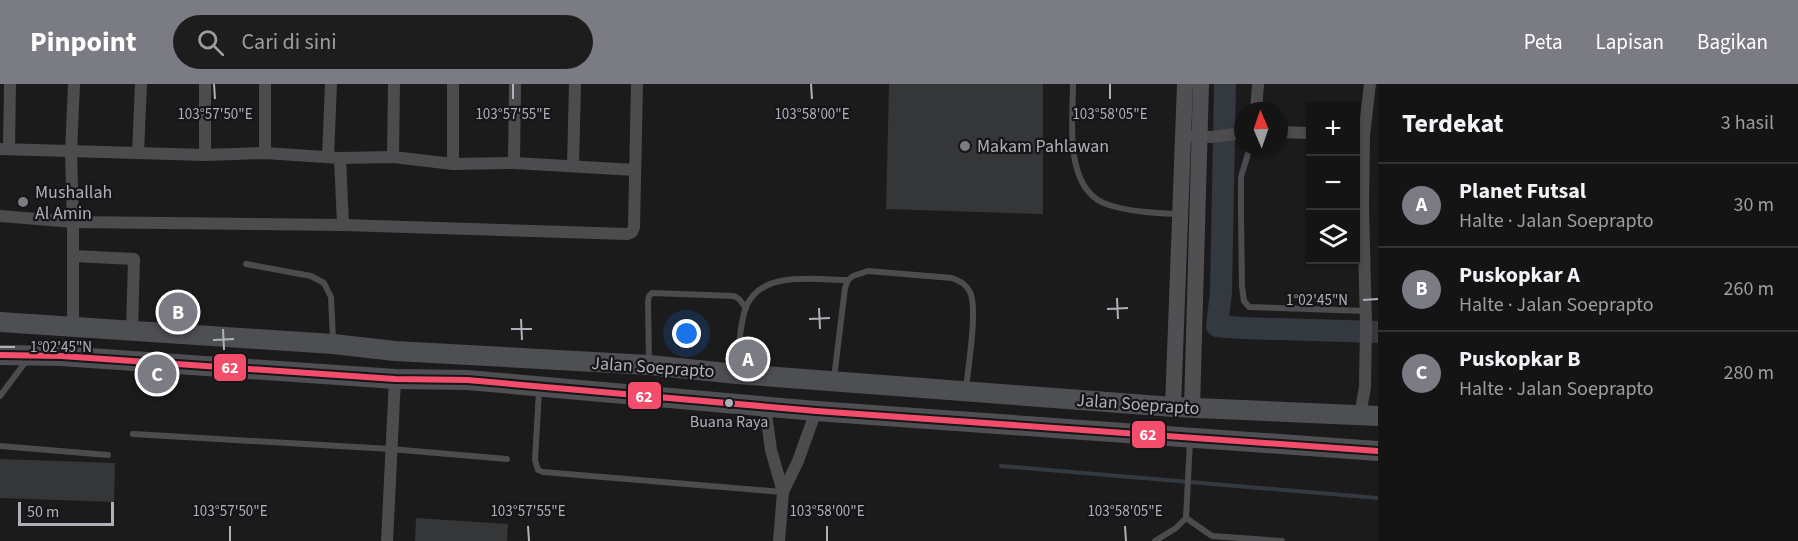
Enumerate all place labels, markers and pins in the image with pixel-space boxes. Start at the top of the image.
place label: Makam Pahlawan [977,134,1109,159]
marker: Makam Pahlawan [958,139,972,153]
place label: Mushallah Al Amin [35,180,112,226]
marker: Mushallah Al Amin [16,195,30,209]
pin: B [158,290,198,334]
pin: A [728,336,768,382]
pin: C [138,352,176,396]
marker: Buana Raya [723,397,735,409]
place label: Buana Raya [690,411,768,433]

